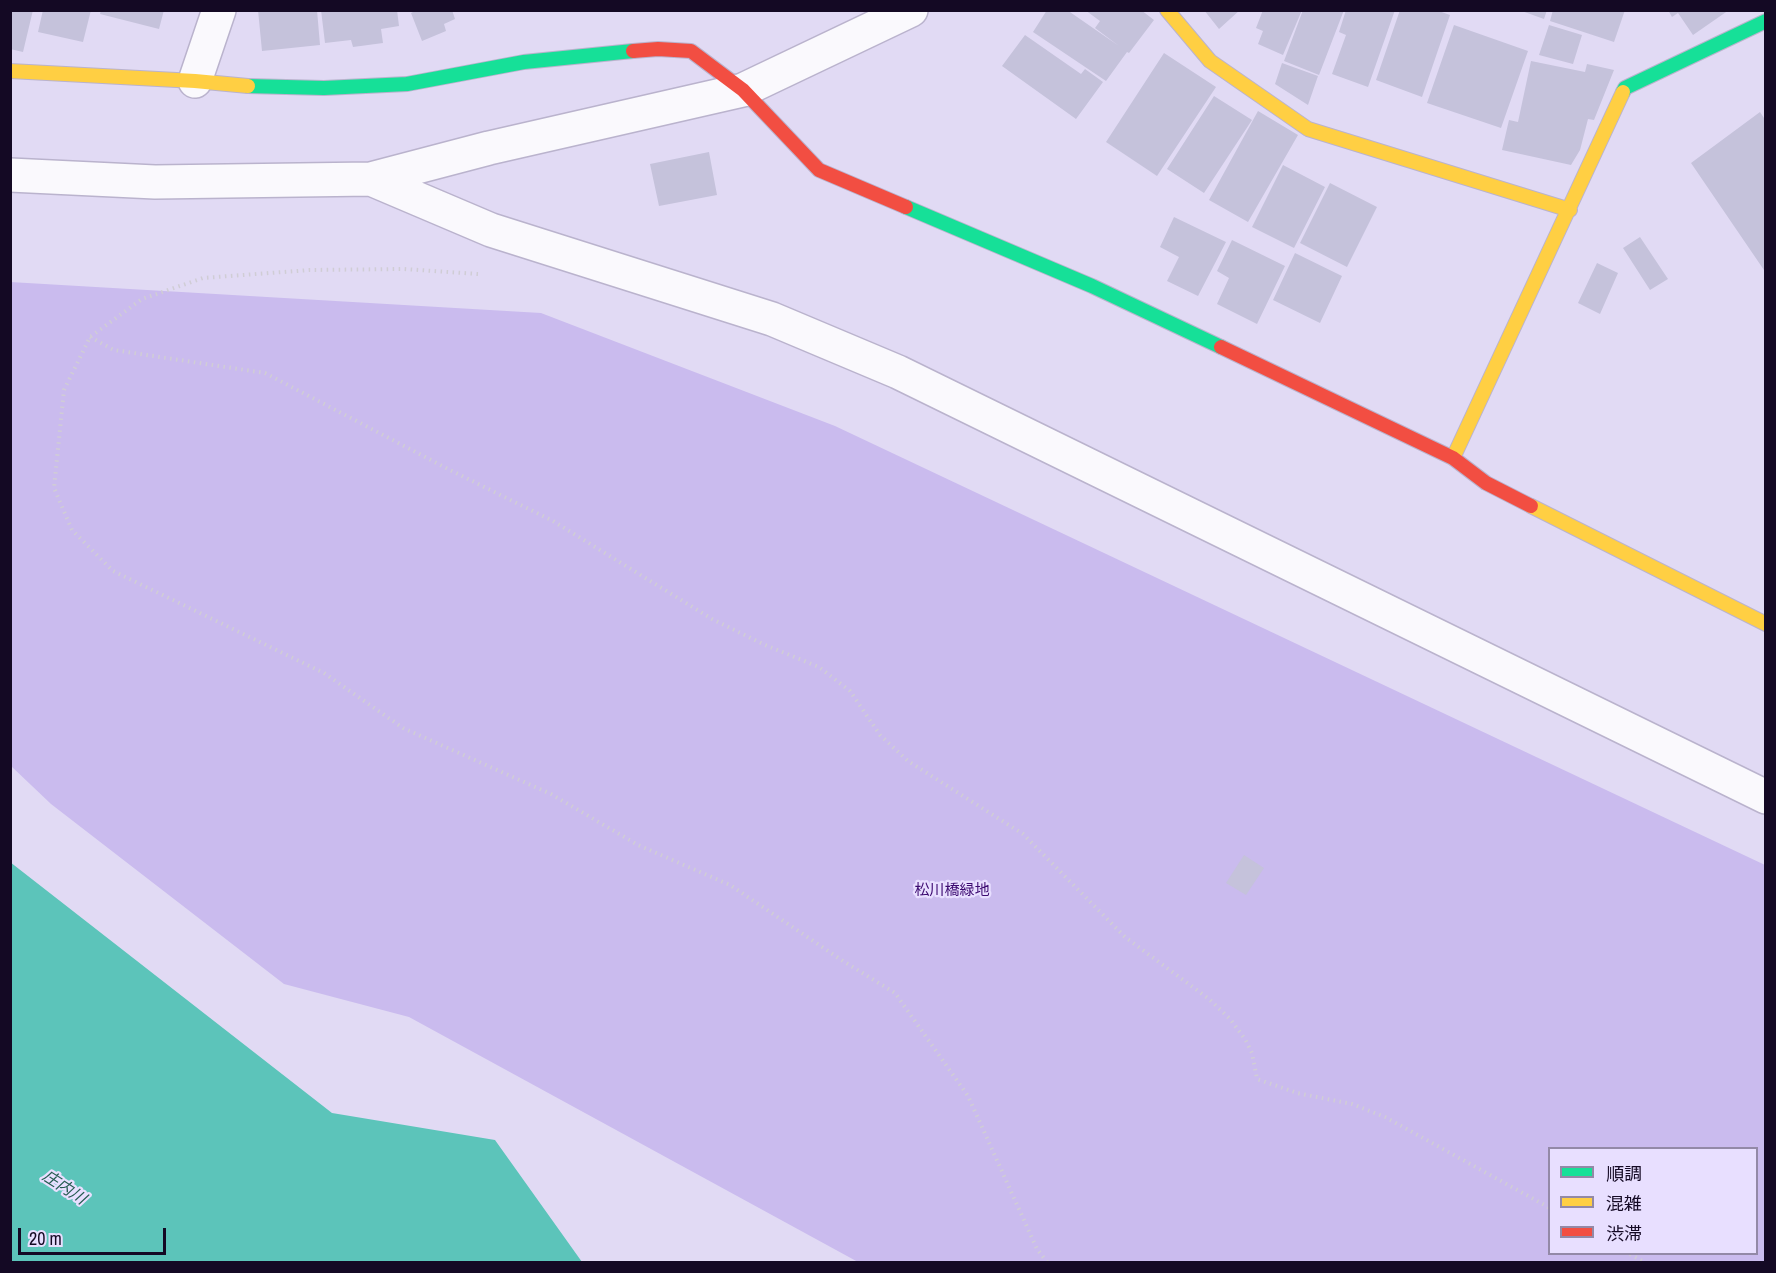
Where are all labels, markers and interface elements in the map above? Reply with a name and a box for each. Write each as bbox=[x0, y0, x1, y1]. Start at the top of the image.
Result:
park label: 松川橋緑地 bbox=[915, 882, 989, 900]
legend bbox=[1548, 1147, 1758, 1255]
text: 順調 bbox=[1606, 1161, 1642, 1186]
water label: 庄内川 bbox=[39, 1167, 89, 1209]
text: 混雑 bbox=[1606, 1191, 1642, 1216]
scale bar bbox=[21, 1216, 170, 1254]
text: 渋滞 bbox=[1606, 1221, 1642, 1246]
text: 20 m bbox=[29, 1226, 62, 1251]

